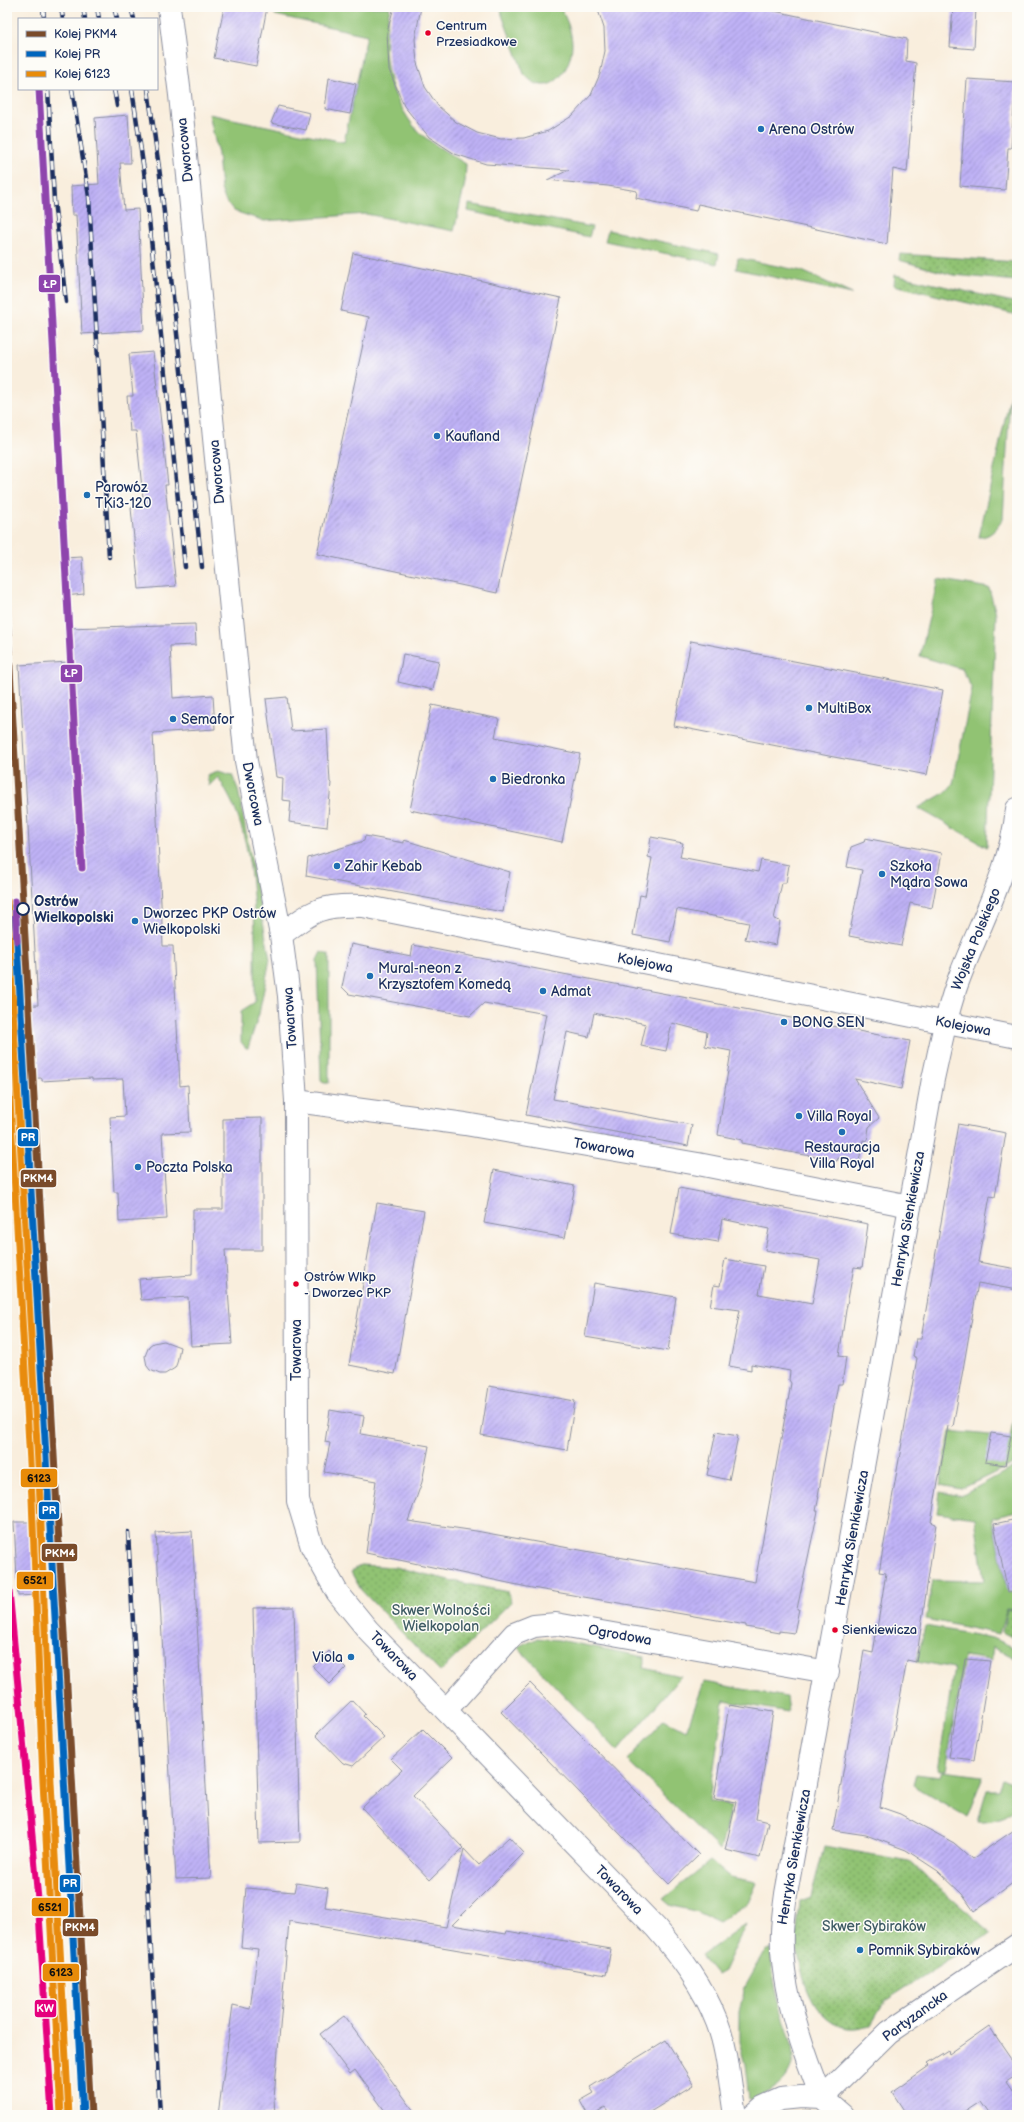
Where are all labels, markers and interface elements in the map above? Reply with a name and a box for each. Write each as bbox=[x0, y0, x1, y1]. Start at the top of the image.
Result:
legend bbox=[18, 18, 158, 90]
place label: Centrum Przesiadkowe bbox=[436, 18, 517, 50]
text: Kolej PKM4 bbox=[54, 27, 118, 42]
marker: Centrum Przesiadkowe bbox=[423, 28, 433, 38]
text: Kolej PR bbox=[54, 47, 101, 62]
text: Kolej 6123 bbox=[54, 67, 110, 82]
street label: Dworcowa bbox=[173, 117, 197, 183]
place label: Arena Ostrów bbox=[769, 121, 855, 138]
marker: Arena Ostrów bbox=[756, 124, 766, 134]
line badge: ŁP bbox=[38, 274, 61, 293]
text: ŁP bbox=[42, 278, 57, 291]
place label: Kaufland bbox=[445, 428, 500, 445]
marker: Kaufland bbox=[432, 431, 442, 441]
street label: Dworcowa bbox=[206, 439, 228, 505]
place label: Parowóz TKi3-120 bbox=[95, 479, 151, 512]
marker: Parowóz TKi3-120 bbox=[82, 490, 92, 500]
line badge: ŁP bbox=[60, 664, 83, 683]
text: ŁP bbox=[63, 667, 78, 680]
place label: MultiBox bbox=[817, 700, 872, 717]
marker: MultiBox bbox=[804, 703, 814, 713]
place label: Semafor bbox=[181, 711, 235, 728]
marker: Semafor bbox=[168, 714, 178, 724]
street label: Dworcowa bbox=[238, 761, 268, 827]
place label: Biedronka bbox=[501, 771, 565, 788]
marker: Biedronka bbox=[488, 774, 498, 784]
place label: Zahir Kebab bbox=[344, 858, 422, 875]
place label: Szkoła Mądra Sowa bbox=[890, 858, 968, 891]
marker: Zahir Kebab bbox=[332, 861, 342, 871]
marker: Szkoła Mądra Sowa bbox=[877, 869, 887, 879]
street label: Wojska Polskiego bbox=[948, 885, 1004, 993]
place label: Ostrów Wielkopolski bbox=[34, 893, 114, 926]
marker: Ostrów Wielkopolski bbox=[16, 902, 30, 916]
place label: Dworzec PKP Ostrów Wielkopolski bbox=[143, 905, 277, 938]
marker: Dworzec PKP Ostrów Wielkopolski bbox=[130, 916, 140, 926]
street label: Kolejowa bbox=[616, 949, 674, 977]
place label: Mural-neon z Krzysztofem Komedą bbox=[378, 960, 512, 993]
marker: Mural-neon z Krzysztofem Komedą bbox=[365, 971, 375, 981]
place label: Admat bbox=[551, 983, 592, 1000]
street label: Towarowa bbox=[279, 986, 301, 1049]
marker: Admat bbox=[538, 986, 548, 996]
street label: Kolejowa bbox=[934, 1012, 992, 1040]
place label: BONG SEN bbox=[792, 1014, 865, 1031]
marker: BONG SEN bbox=[779, 1017, 789, 1027]
place label: Villa Royal bbox=[807, 1108, 872, 1125]
marker: Villa Royal bbox=[794, 1111, 804, 1121]
marker: Restauracja Villa Royal bbox=[837, 1127, 847, 1137]
line badge: PR bbox=[17, 1128, 39, 1147]
text: PR bbox=[21, 1131, 36, 1144]
street label: Towarowa bbox=[572, 1134, 636, 1162]
place label: Restauracja Villa Royal bbox=[804, 1139, 880, 1172]
street label: Henryka Sienkiewicza bbox=[888, 1150, 928, 1288]
place label: Poczta Polska bbox=[146, 1159, 233, 1176]
marker: Poczta Polska bbox=[133, 1162, 143, 1172]
line badge: PKM4 bbox=[20, 1169, 57, 1188]
text: PKM4 bbox=[23, 1172, 54, 1185]
place label: Ostrów Wlkp - Dworzec PKP bbox=[304, 1269, 391, 1301]
marker: Ostrów Wlkp - Dworzec PKP bbox=[291, 1279, 301, 1289]
street label: Towarowa bbox=[288, 1319, 305, 1381]
line badge: 6123 bbox=[20, 1468, 58, 1488]
street label: Henryka Sienkiewicza bbox=[832, 1469, 872, 1607]
text: 6123 bbox=[27, 1472, 52, 1485]
line badge: PR bbox=[38, 1501, 60, 1520]
text: PR bbox=[42, 1504, 57, 1517]
line badge: PKM4 bbox=[41, 1543, 78, 1562]
text: PKM4 bbox=[45, 1547, 76, 1560]
line badge: 6521 bbox=[16, 1571, 54, 1590]
text: 6521 bbox=[23, 1574, 47, 1587]
park label: Skwer Wolności Wielkopolan bbox=[392, 1602, 490, 1635]
street label: Ogrodowa bbox=[587, 1621, 653, 1649]
place label: Sienkiewicza bbox=[842, 1622, 917, 1638]
marker: Sienkiewicza bbox=[830, 1625, 840, 1635]
street label: Towarowa bbox=[366, 1628, 422, 1684]
place label: Viola bbox=[312, 1649, 343, 1666]
marker: Viola bbox=[346, 1652, 356, 1662]
street label: Henryka Sienkiewicza bbox=[774, 1788, 814, 1926]
street label: Towarowa bbox=[591, 1862, 647, 1918]
line badge: PR bbox=[59, 1874, 81, 1893]
text: PR bbox=[63, 1877, 78, 1890]
line badge: 6521 bbox=[31, 1897, 69, 1917]
text: 6521 bbox=[38, 1901, 62, 1914]
line badge: PKM4 bbox=[62, 1918, 99, 1937]
park label: Skwer Sybiraków bbox=[822, 1918, 927, 1935]
text: PKM4 bbox=[65, 1921, 96, 1934]
place label: Pomnik Sybiraków bbox=[868, 1942, 980, 1959]
marker: Pomnik Sybiraków bbox=[855, 1945, 865, 1955]
line badge: 6123 bbox=[42, 1963, 80, 1982]
text: 6123 bbox=[49, 1966, 74, 1979]
street label: Partyzancka bbox=[879, 1987, 951, 2045]
line badge: KW bbox=[34, 1999, 57, 2018]
text: KW bbox=[36, 2002, 55, 2015]

